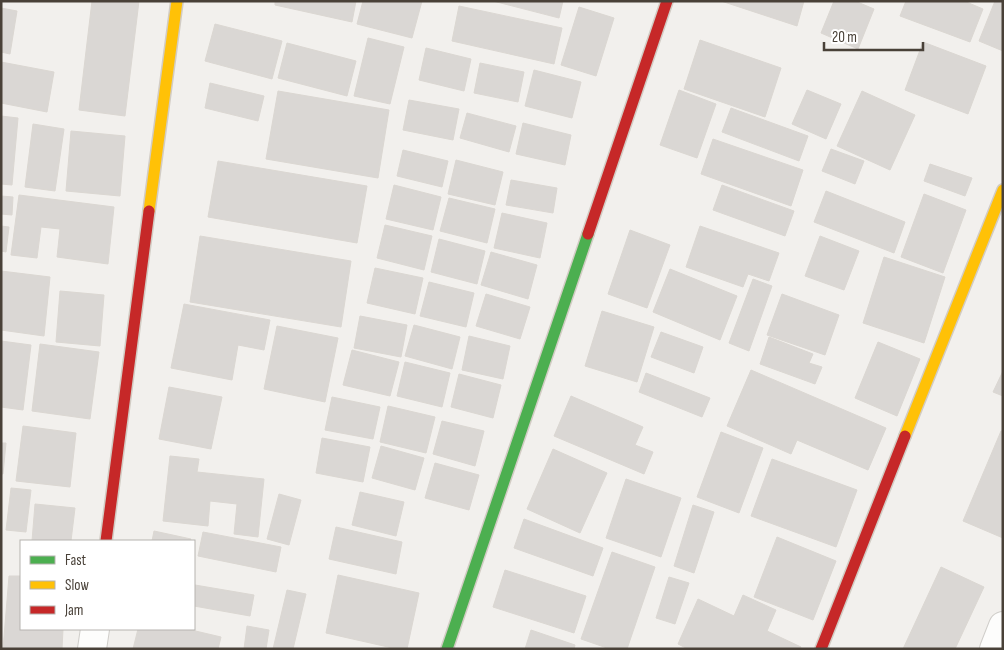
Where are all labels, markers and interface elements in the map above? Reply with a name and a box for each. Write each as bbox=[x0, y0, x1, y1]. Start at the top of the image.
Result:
scale bar bbox=[824, 20, 923, 52]
text: 20 m bbox=[832, 28, 857, 47]
legend bbox=[20, 540, 195, 630]
text: Fast bbox=[65, 551, 87, 570]
text: Slow bbox=[65, 576, 89, 595]
text: Jam bbox=[64, 601, 83, 620]

